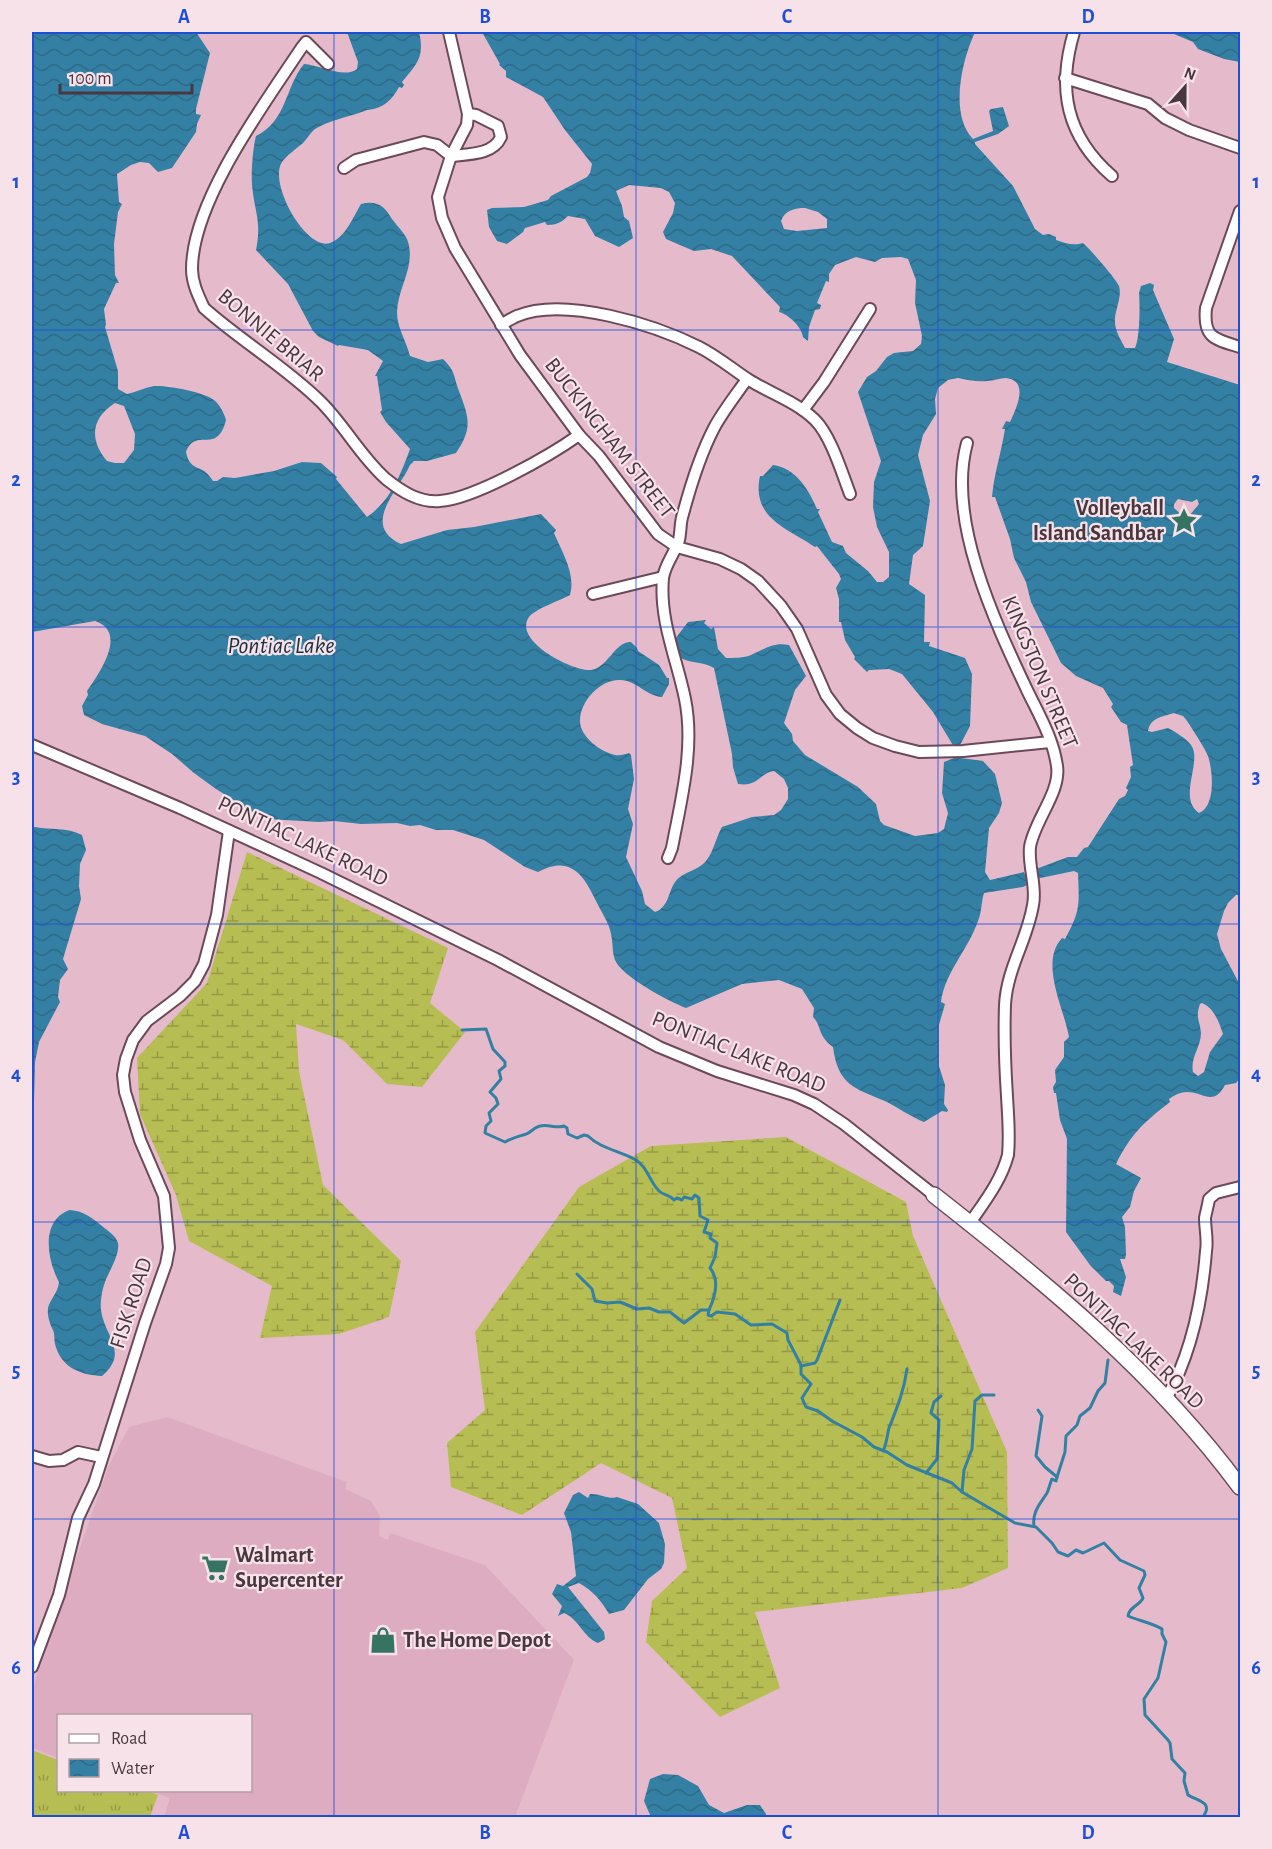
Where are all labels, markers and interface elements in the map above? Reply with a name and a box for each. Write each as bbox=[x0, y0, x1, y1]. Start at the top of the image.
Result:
text: A bbox=[178, 7, 190, 27]
text: B bbox=[479, 7, 491, 27]
text: C bbox=[782, 7, 793, 27]
text: D bbox=[1081, 7, 1095, 27]
scale bar bbox=[60, 57, 192, 95]
north arrow bbox=[1155, 57, 1215, 117]
text: N bbox=[1182, 64, 1198, 83]
text: 100 m bbox=[69, 70, 112, 88]
text: 1 bbox=[12, 172, 20, 192]
text: 1 bbox=[1252, 172, 1260, 192]
street label: BONNIE BRIAR bbox=[214, 285, 328, 385]
street label: BUCKINGHAM STREET bbox=[541, 354, 679, 522]
text: 2 bbox=[11, 470, 21, 490]
text: 2 bbox=[1251, 470, 1261, 490]
place label: Volleyball Island Sandbar bbox=[1033, 497, 1164, 544]
place icon: Volleyball Island Sandbar bbox=[1169, 506, 1199, 536]
street label: KINGSTON STREET bbox=[998, 593, 1082, 752]
water label: Pontiac Lake bbox=[227, 634, 335, 658]
text: 3 bbox=[12, 767, 20, 787]
text: 3 bbox=[1252, 767, 1260, 787]
street label: PONTIAC LAKE ROAD bbox=[215, 792, 391, 890]
street label: PONTIAC LAKE ROAD bbox=[649, 1007, 829, 1097]
text: 4 bbox=[11, 1064, 21, 1084]
text: 4 bbox=[1251, 1064, 1261, 1084]
street label: FISK ROAD bbox=[106, 1255, 156, 1351]
street label: PONTIAC LAKE ROAD bbox=[1060, 1269, 1208, 1413]
text: 5 bbox=[12, 1361, 20, 1381]
text: 5 bbox=[1252, 1361, 1260, 1381]
place label: Walmart Supercenter bbox=[235, 1544, 343, 1591]
supermarket icon: Walmart Supercenter bbox=[200, 1553, 230, 1583]
shop icon: The Home Depot bbox=[368, 1625, 398, 1655]
place label: The Home Depot bbox=[403, 1629, 552, 1651]
text: 6 bbox=[11, 1658, 21, 1678]
text: 6 bbox=[1251, 1658, 1261, 1678]
legend bbox=[57, 1714, 252, 1792]
text: Road bbox=[111, 1730, 147, 1748]
text: Water bbox=[111, 1760, 154, 1778]
text: A bbox=[178, 1823, 190, 1843]
text: B bbox=[479, 1823, 491, 1843]
text: C bbox=[782, 1823, 793, 1843]
text: D bbox=[1081, 1823, 1095, 1843]

